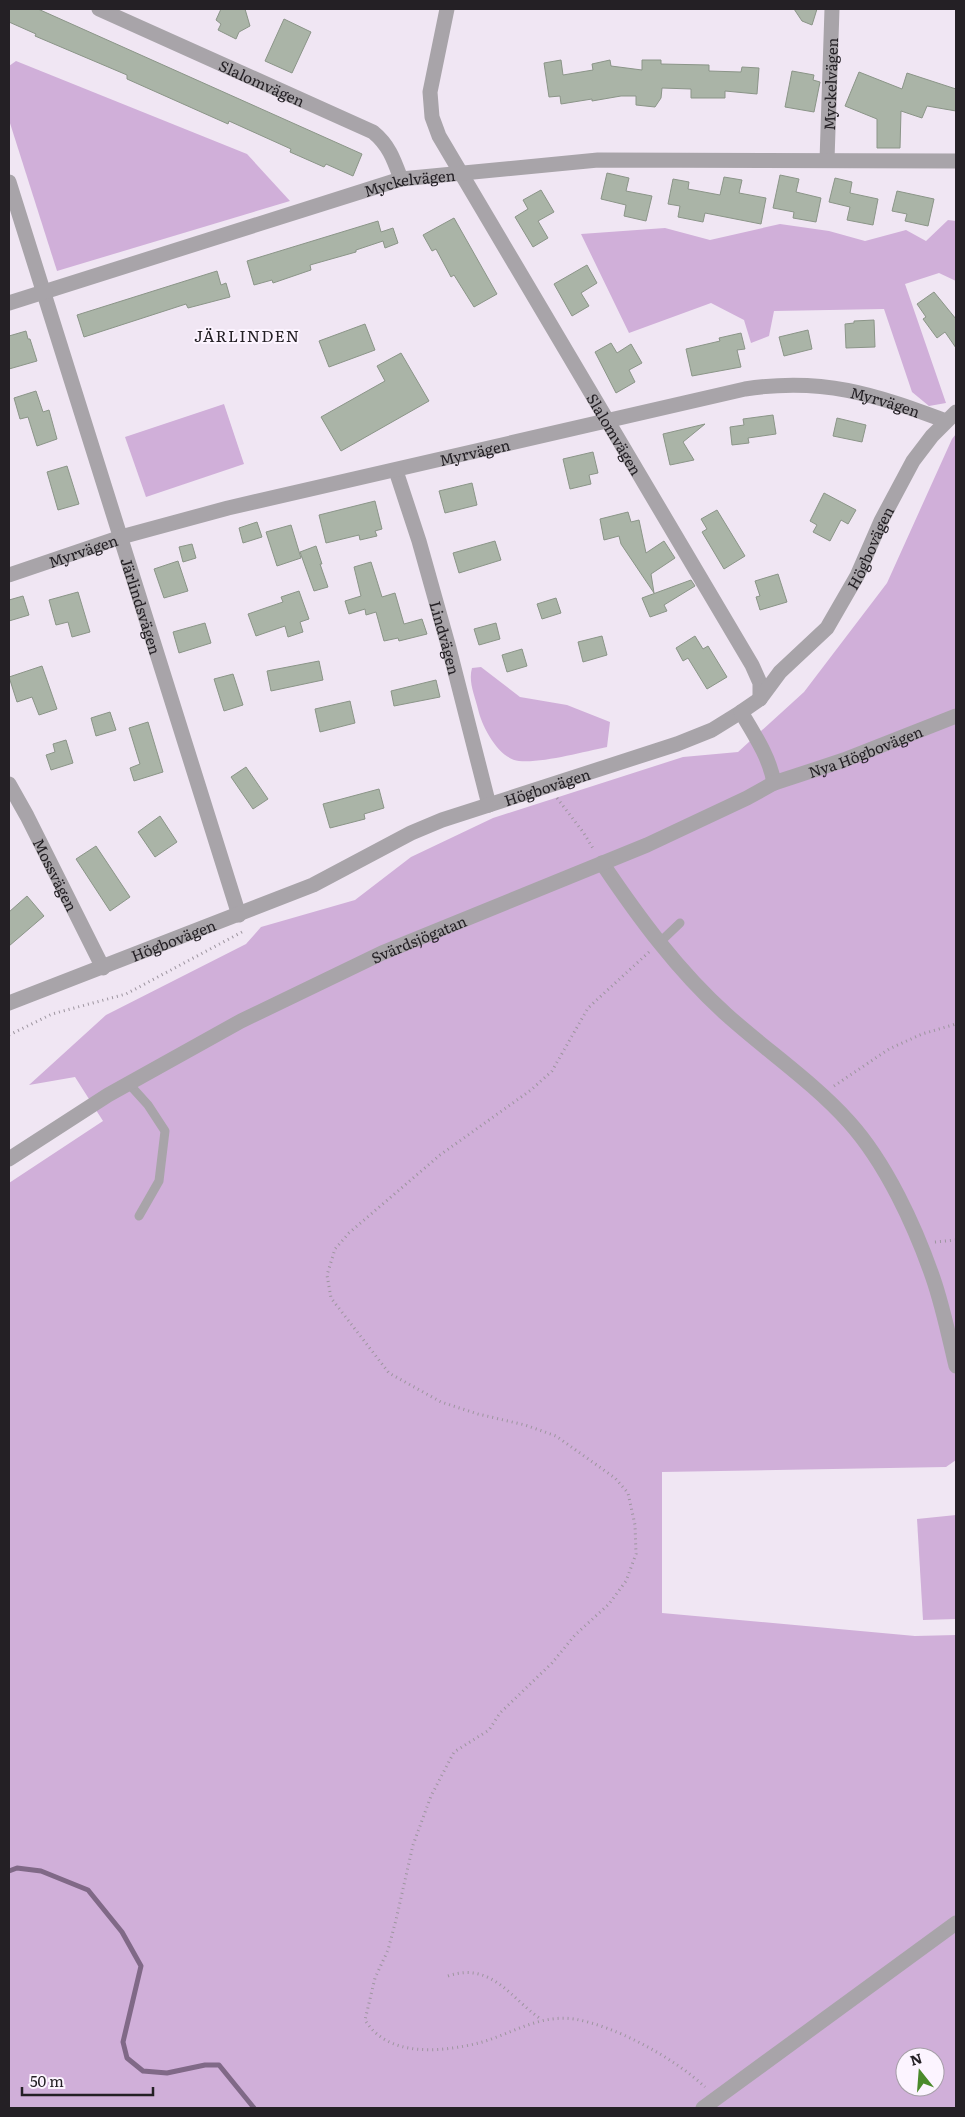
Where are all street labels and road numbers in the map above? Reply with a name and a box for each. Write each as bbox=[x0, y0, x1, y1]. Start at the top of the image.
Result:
street label: Myckelvägen bbox=[816, 37, 843, 131]
street label: Slalomvägen bbox=[216, 53, 309, 112]
street label: Myckelvägen bbox=[361, 162, 456, 202]
street label: Myrvägen bbox=[848, 380, 924, 422]
street label: Slalomvägen bbox=[582, 388, 649, 479]
street label: Myrvägen bbox=[437, 432, 512, 471]
street label: Högbovägen bbox=[840, 501, 899, 593]
street label: Myrvägen bbox=[45, 527, 121, 572]
street label: Järlindsvägen bbox=[116, 554, 168, 657]
street label: Lindvägen bbox=[425, 598, 467, 677]
street label: Nya Högbovägen bbox=[805, 719, 926, 783]
street label: Högbovägen bbox=[501, 761, 593, 811]
street label: Mossvägen bbox=[28, 834, 84, 915]
street label: Svärdsjögatan bbox=[367, 908, 470, 968]
street label: Högbovägen bbox=[127, 912, 219, 966]

